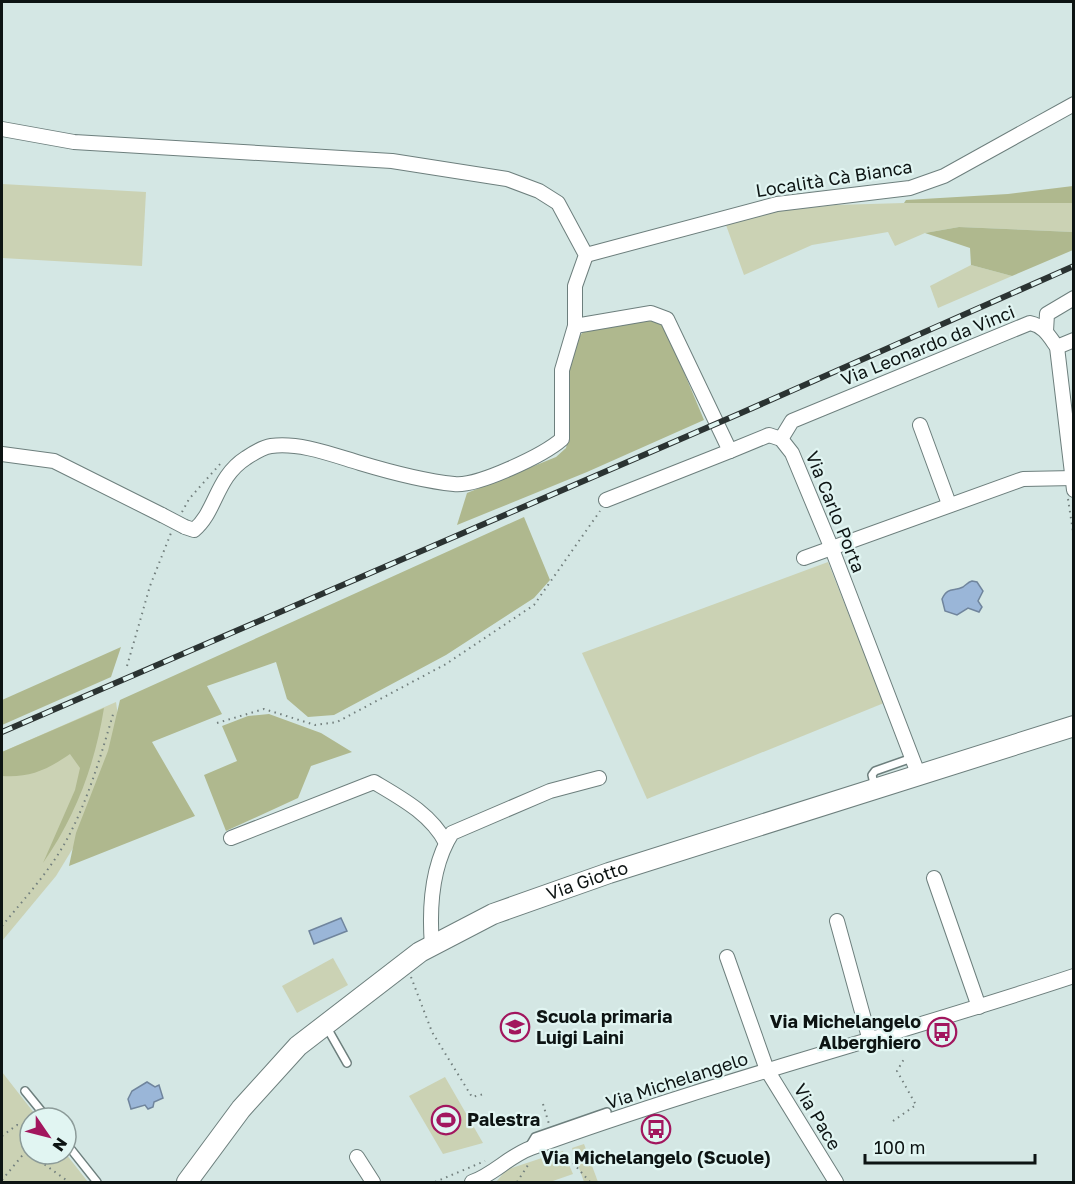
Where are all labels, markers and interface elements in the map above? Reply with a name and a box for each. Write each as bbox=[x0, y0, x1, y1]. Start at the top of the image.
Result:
street label: Località Cà Bianca bbox=[754, 155, 914, 201]
street label: Via Leonardo da Vinci bbox=[837, 300, 1018, 390]
street label: Via Carlo Porta bbox=[802, 448, 870, 576]
street label: Via Giotto bbox=[543, 856, 630, 904]
place label: Scuola primaria Luigi Laini bbox=[536, 1005, 673, 1048]
place label: Via Michelangelo Alberghiero bbox=[770, 1010, 921, 1053]
school or university icon: Scuola primaria Luigi Laini bbox=[499, 1011, 531, 1043]
bus stop icon: Via Michelangelo Alberghiero bbox=[926, 1016, 958, 1048]
street label: Via Michelangelo bbox=[603, 1047, 751, 1113]
street label: Via Pace bbox=[789, 1079, 846, 1154]
sports icon: Palestra bbox=[430, 1104, 462, 1136]
north arrow bbox=[18, 1106, 78, 1166]
place label: Palestra bbox=[467, 1108, 540, 1130]
bus stop icon: Via Michelangelo (Scuole) bbox=[640, 1113, 672, 1145]
scale bar bbox=[865, 1127, 1034, 1165]
text: N bbox=[49, 1134, 72, 1155]
text: 100 m bbox=[874, 1136, 925, 1158]
place label: Via Michelangelo (Scuole) bbox=[541, 1146, 771, 1168]

